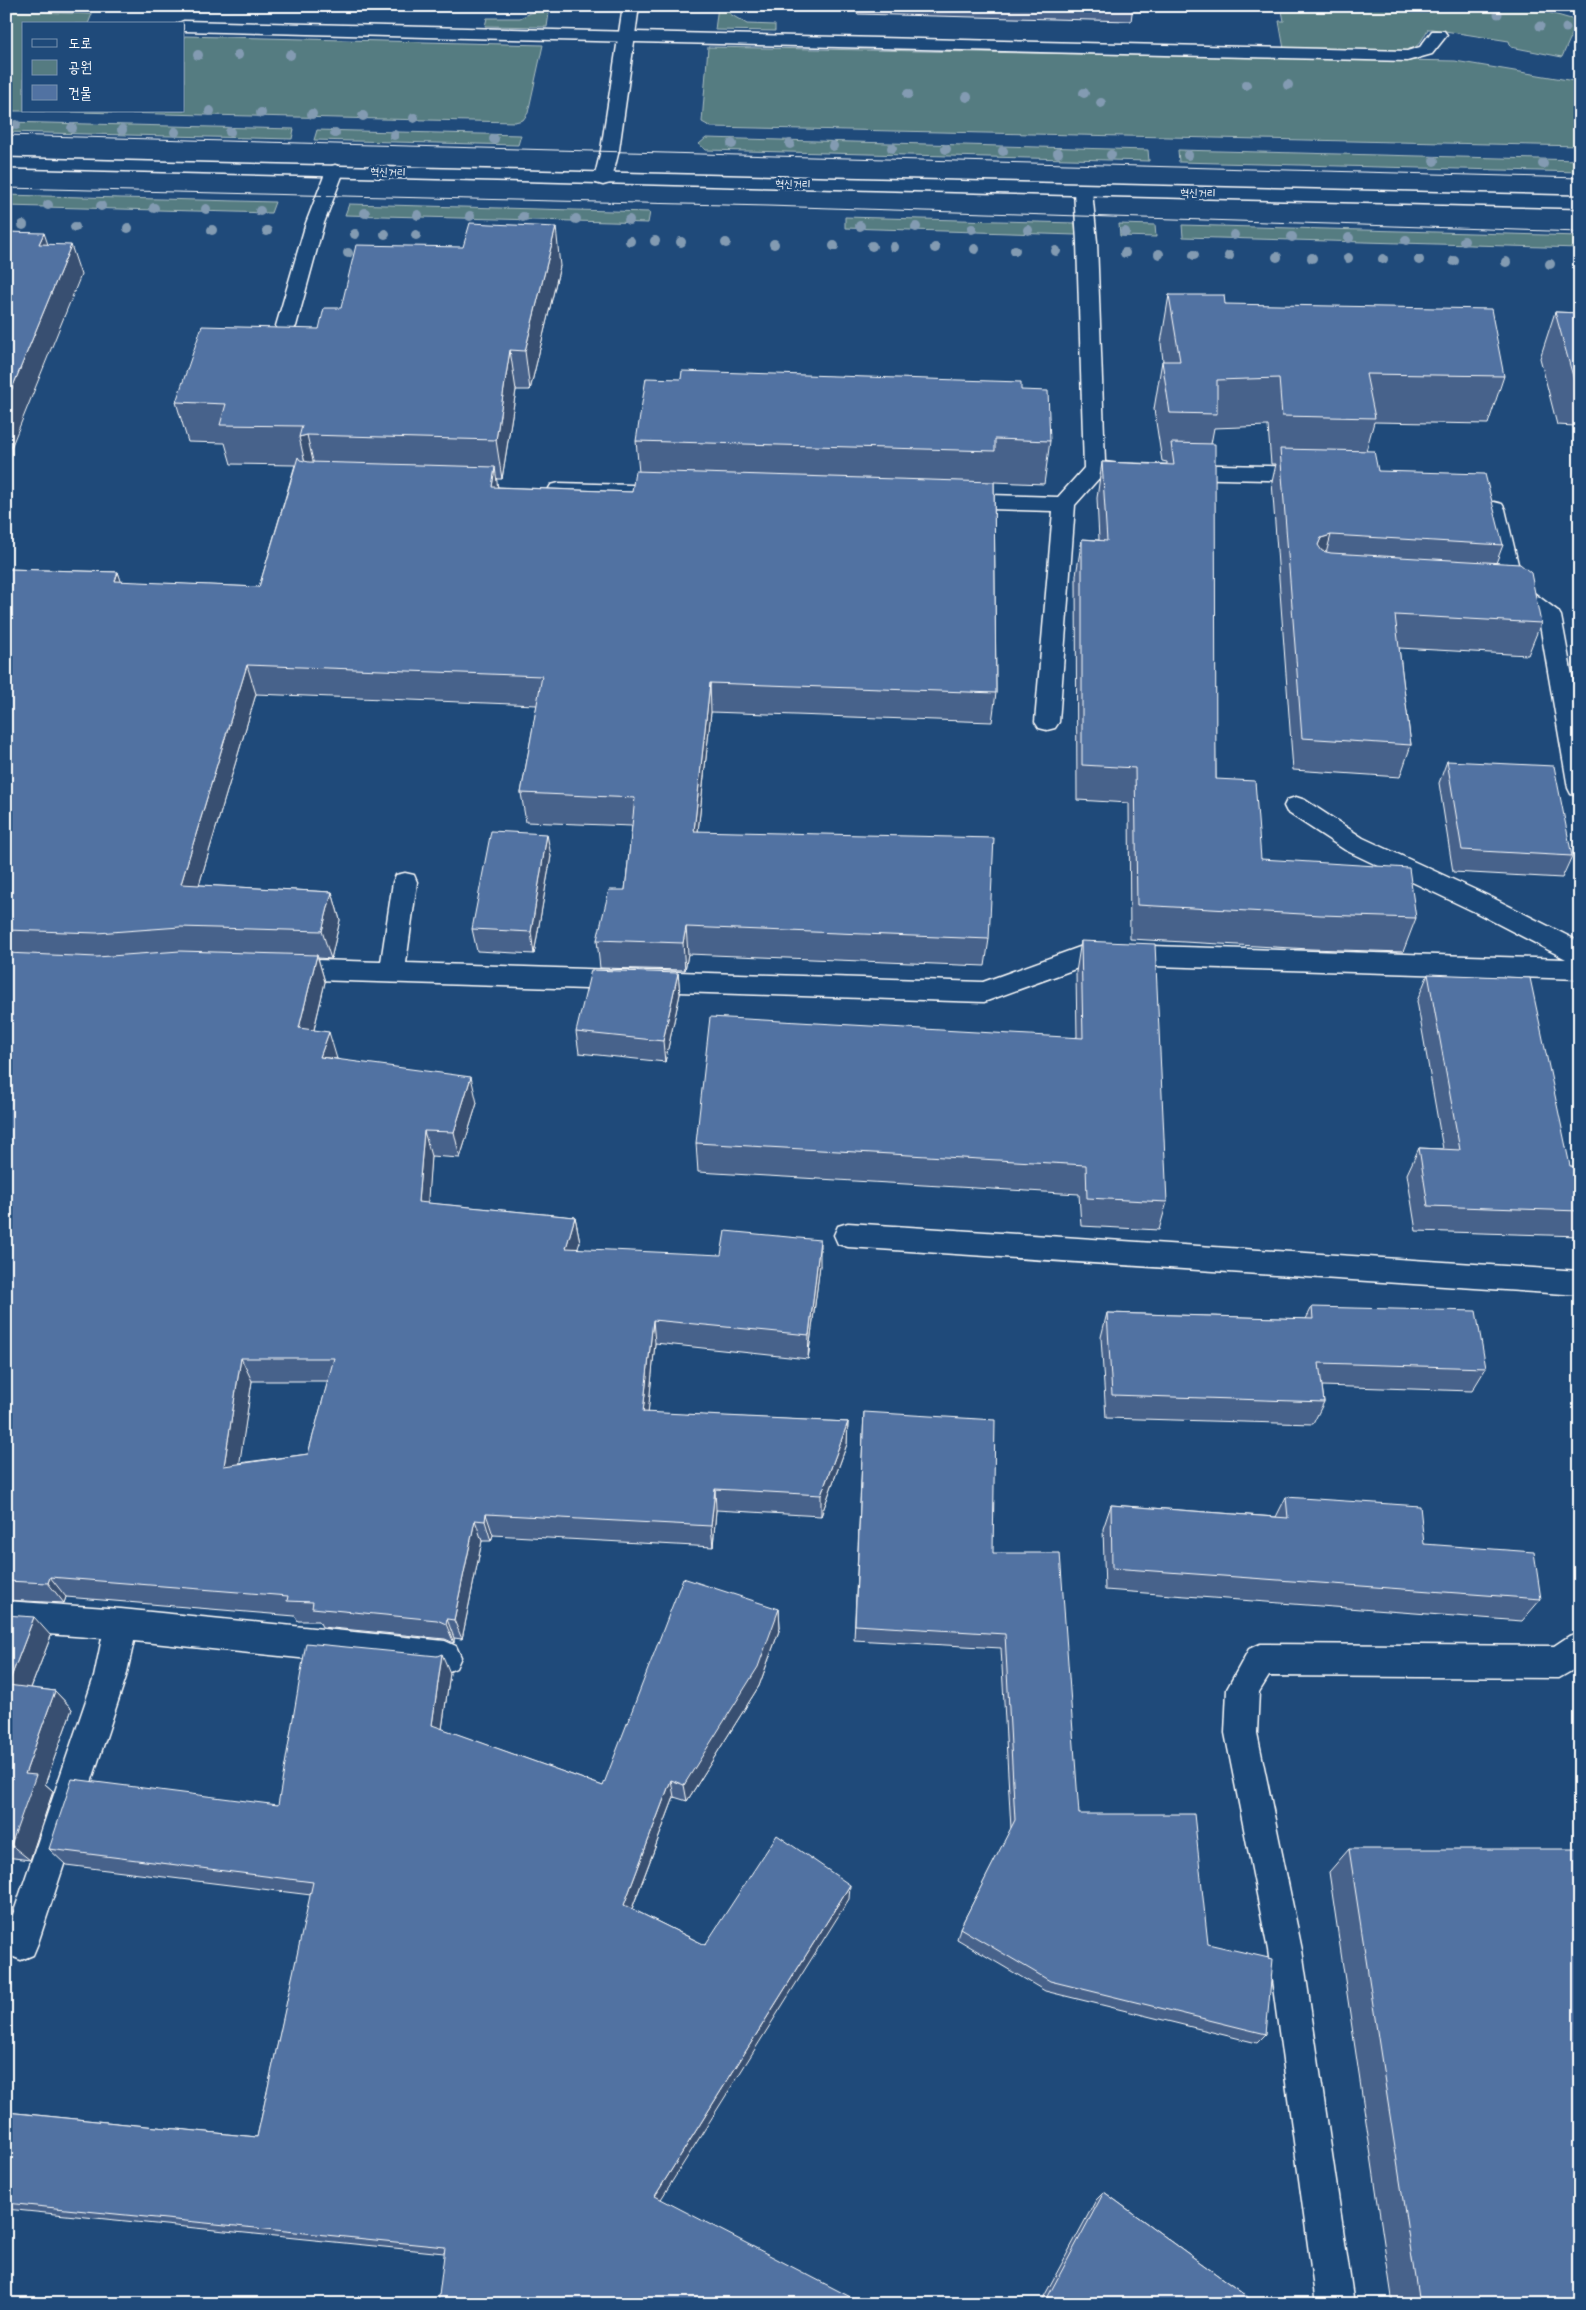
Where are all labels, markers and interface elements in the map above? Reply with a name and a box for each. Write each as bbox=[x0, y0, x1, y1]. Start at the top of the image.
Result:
legend bbox=[22, 22, 185, 112]
text: 도로 bbox=[68, 34, 92, 53]
text: 공원 bbox=[68, 58, 92, 77]
text: 건물 bbox=[68, 84, 92, 103]
street label: 혁신거리 bbox=[370, 165, 406, 179]
street label: 혁신거리 bbox=[775, 177, 811, 191]
street label: 혁신거리 bbox=[1180, 186, 1216, 200]

